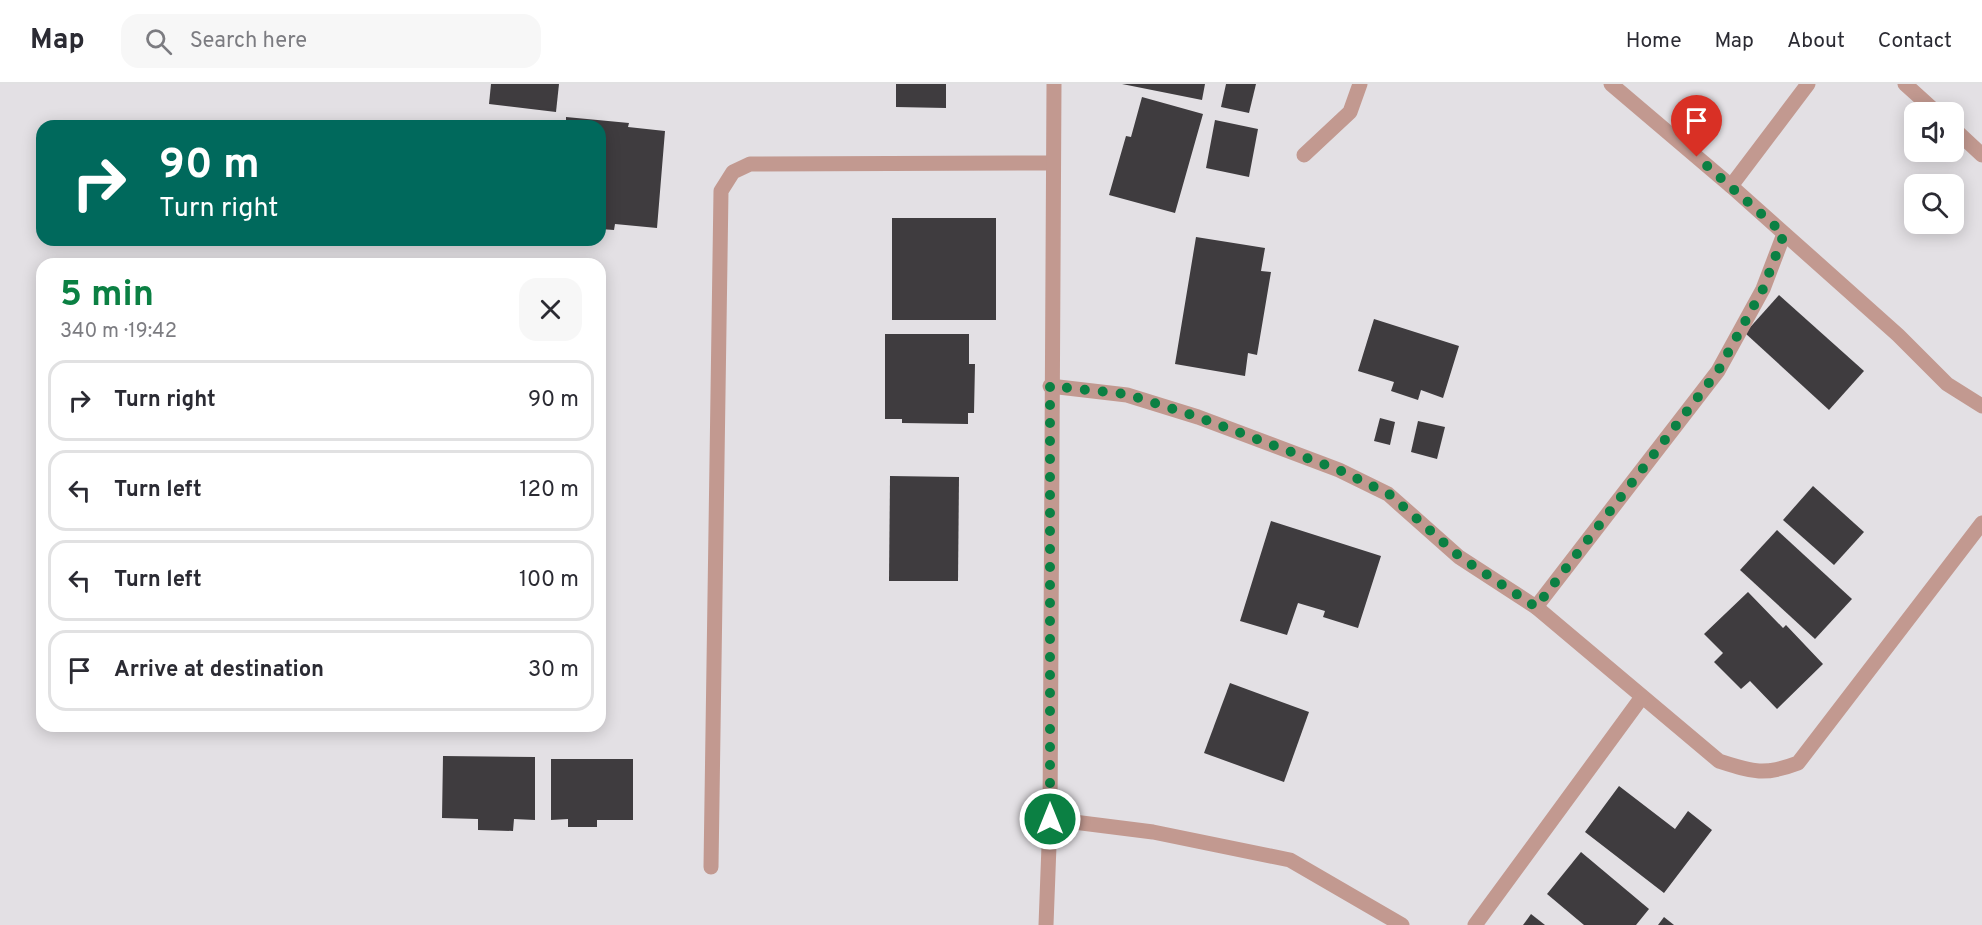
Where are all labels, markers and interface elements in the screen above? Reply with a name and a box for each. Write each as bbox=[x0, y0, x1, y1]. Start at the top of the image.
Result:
search box bbox=[121, 14, 541, 68]
text: Map bbox=[30, 23, 85, 59]
icon: search bbox=[142, 25, 175, 58]
text: Search here bbox=[190, 28, 307, 55]
text: Home bbox=[1626, 28, 1682, 55]
text: Map bbox=[1715, 28, 1754, 55]
text: About bbox=[1787, 28, 1845, 55]
text: Contact bbox=[1878, 28, 1952, 55]
pin bbox=[1671, 95, 1722, 157]
map controls bbox=[1904, 102, 1964, 234]
button: sound bbox=[1904, 102, 1964, 162]
icon: arrive bbox=[1680, 104, 1713, 137]
text: 90 m bbox=[159, 140, 260, 193]
icon: right bbox=[60, 144, 138, 222]
button: search bbox=[1904, 174, 1964, 234]
text: Turn right bbox=[159, 192, 278, 226]
text: 5 min bbox=[60, 273, 154, 319]
button: close bbox=[519, 278, 582, 341]
text: 340 m · 19:42 bbox=[60, 319, 177, 345]
icon: right bbox=[63, 384, 96, 417]
text: Turn right bbox=[114, 387, 216, 414]
text: 90 m bbox=[528, 387, 579, 414]
icon: left bbox=[63, 474, 96, 507]
text: Turn left bbox=[114, 477, 202, 504]
text: 120 m bbox=[519, 477, 579, 504]
icon: left bbox=[63, 564, 96, 597]
text: Turn left bbox=[114, 567, 202, 594]
text: 100 m bbox=[519, 567, 579, 594]
icon: arrive bbox=[63, 654, 96, 687]
text: Arrive at destination bbox=[114, 657, 324, 684]
text: 30 m bbox=[528, 657, 579, 684]
position arrow bbox=[1018, 787, 1082, 851]

